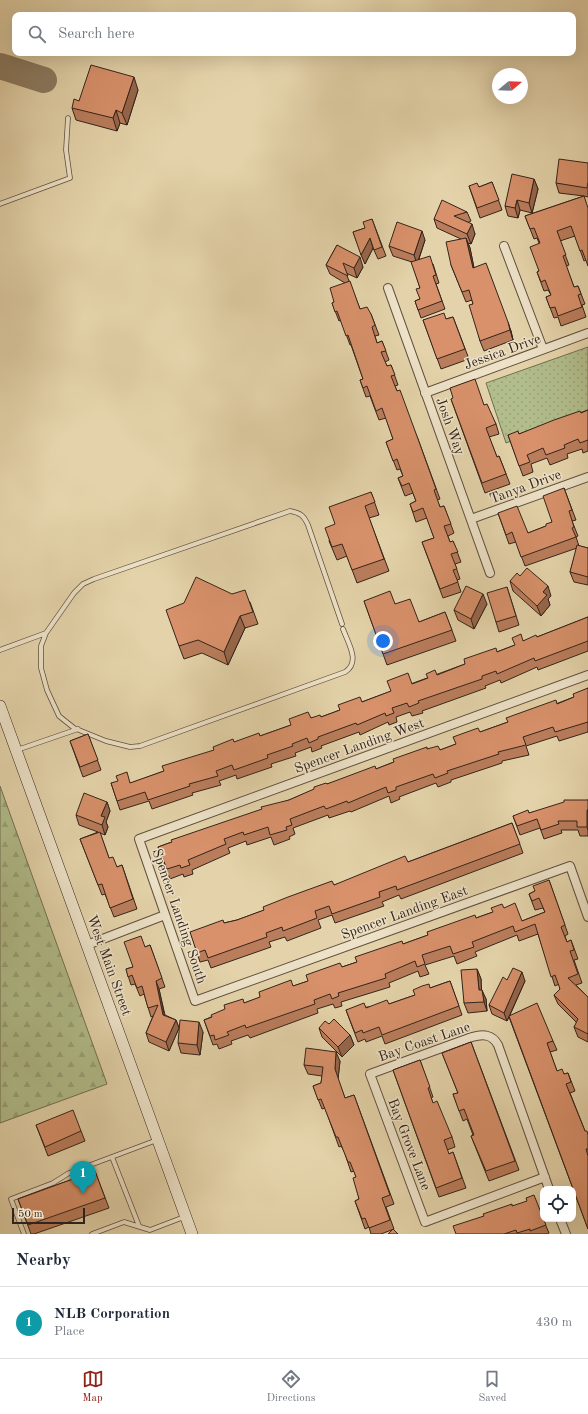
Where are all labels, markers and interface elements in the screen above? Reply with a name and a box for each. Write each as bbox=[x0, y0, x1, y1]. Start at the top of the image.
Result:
search box bbox=[12, 12, 576, 56]
icon: search bbox=[26, 23, 48, 45]
text: Search here bbox=[58, 27, 135, 42]
north arrow bbox=[492, 68, 528, 104]
street label: Jessica Drive bbox=[462, 332, 543, 372]
street label: Josh Way bbox=[433, 396, 467, 457]
street label: Tanya Drive bbox=[488, 468, 563, 506]
your location bbox=[373, 631, 393, 651]
street label: Spencer Landing West bbox=[293, 716, 426, 776]
street label: Spencer Landing South bbox=[149, 847, 209, 986]
street label: Spencer Landing East bbox=[339, 883, 470, 942]
street label: West Main Street bbox=[84, 913, 134, 1018]
street label: Bay Coast Lane bbox=[377, 1020, 472, 1064]
street label: Bay Grove Lane bbox=[385, 1096, 433, 1192]
pin: 1 bbox=[70, 1161, 96, 1194]
map controls bbox=[540, 1186, 576, 1222]
button: locate bbox=[540, 1186, 576, 1222]
scale bar bbox=[12, 1206, 85, 1225]
text: 50 m bbox=[18, 1209, 43, 1220]
text: Nearby bbox=[16, 1252, 71, 1269]
text: NLB Corporation bbox=[54, 1307, 170, 1322]
text: 1 bbox=[25, 1316, 33, 1329]
text: 430 m bbox=[535, 1316, 572, 1329]
text: Place bbox=[54, 1325, 84, 1338]
tab: Map bbox=[82, 1368, 104, 1406]
tab: Directions bbox=[267, 1368, 315, 1406]
tab: Saved bbox=[478, 1368, 506, 1406]

